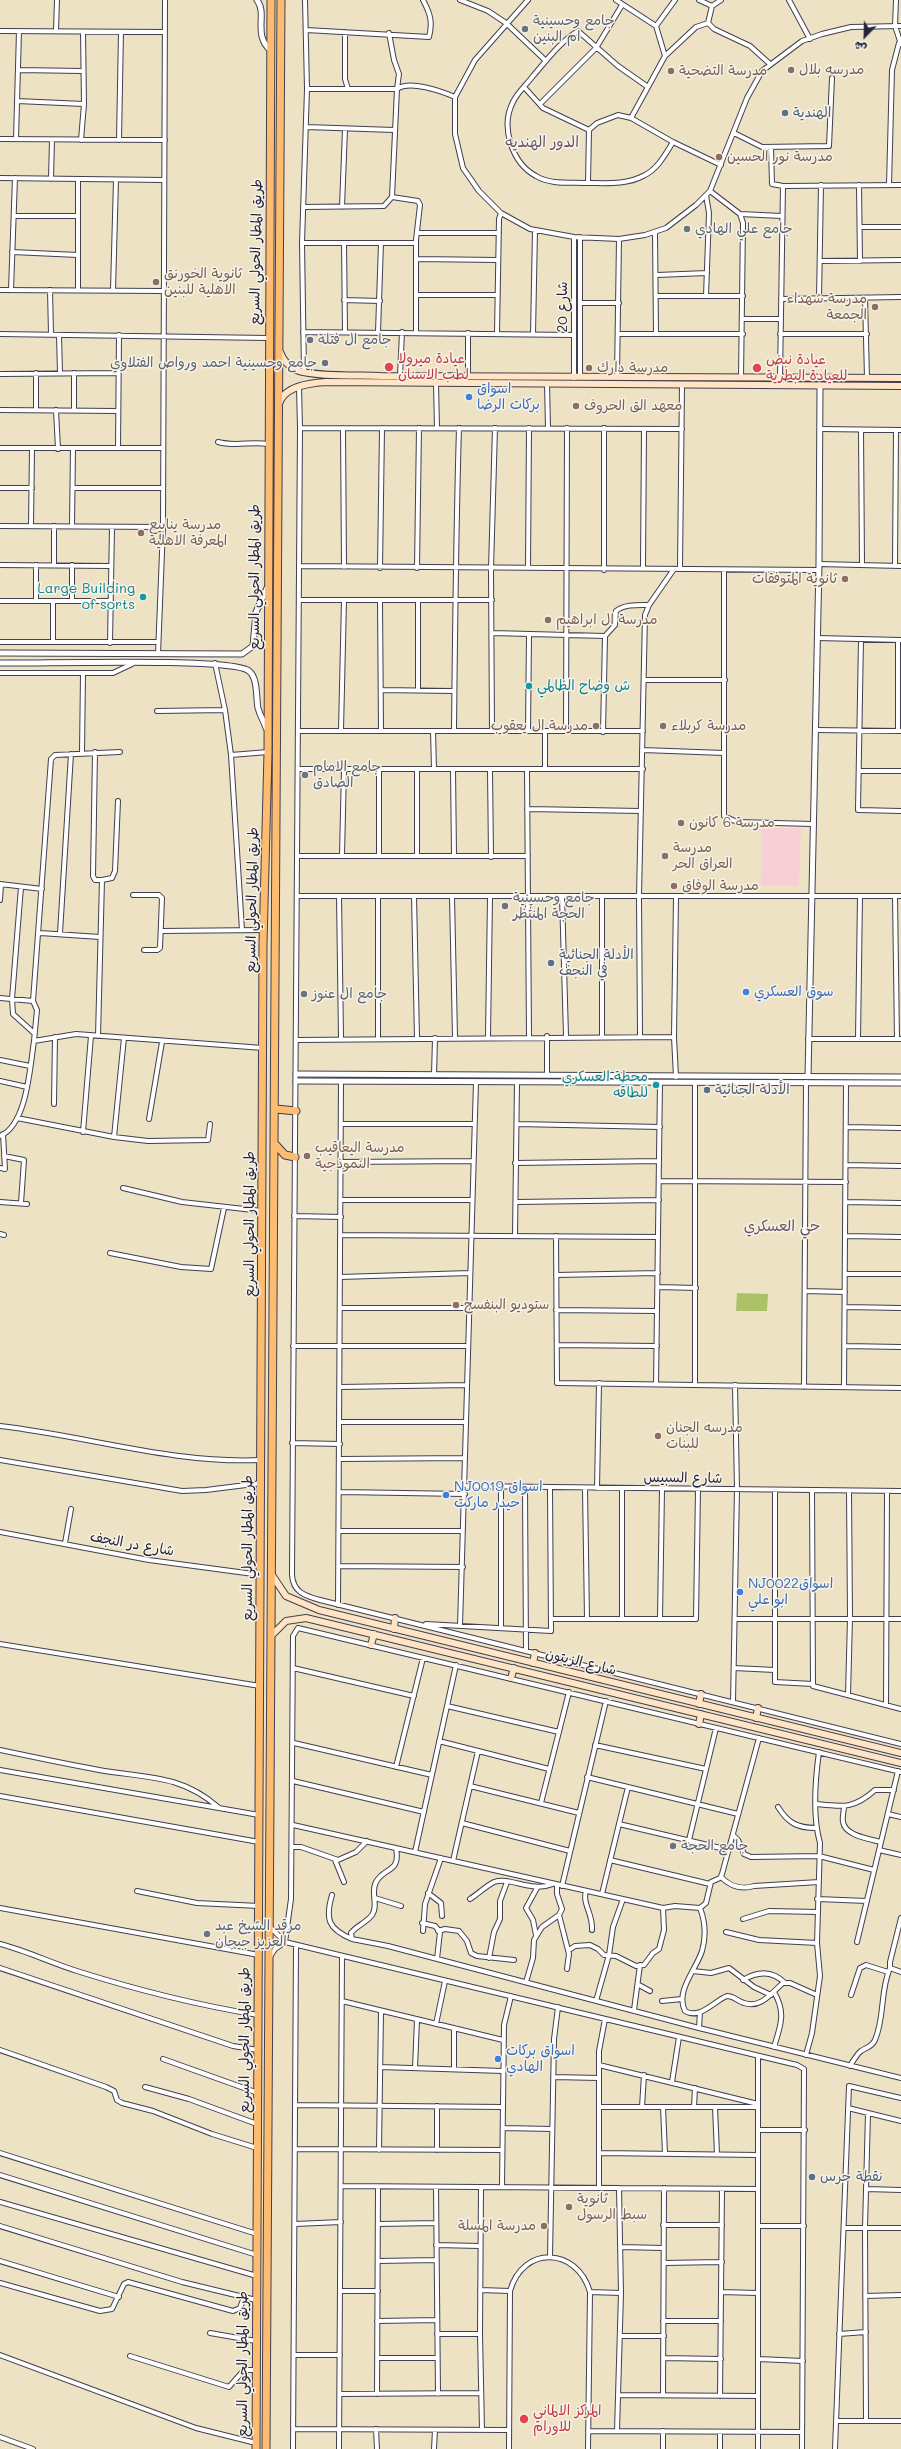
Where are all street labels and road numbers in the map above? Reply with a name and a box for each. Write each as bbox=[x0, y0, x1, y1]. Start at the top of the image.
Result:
street label: طريق المطار الحولي السريع bbox=[246, 179, 266, 325]
street label: شارع 20 bbox=[555, 281, 571, 333]
street label: طريق المطار الحولي السريع bbox=[247, 504, 263, 650]
street label: طريق المطار الحولي السريع bbox=[242, 827, 262, 973]
street label: طريق المطار الحولي السريع bbox=[242, 1151, 258, 1297]
street label: شارع السبيس bbox=[644, 1469, 722, 1487]
street label: طريق المطار الحولي السريع bbox=[240, 1475, 256, 1621]
street label: شارع در النجف bbox=[89, 1528, 175, 1560]
street label: شارع الزيتون bbox=[544, 1645, 618, 1679]
street label: طريق المطار الحولي السريع bbox=[237, 1967, 253, 2113]
street label: طريق المطار الحولي السريع bbox=[235, 2291, 251, 2437]

